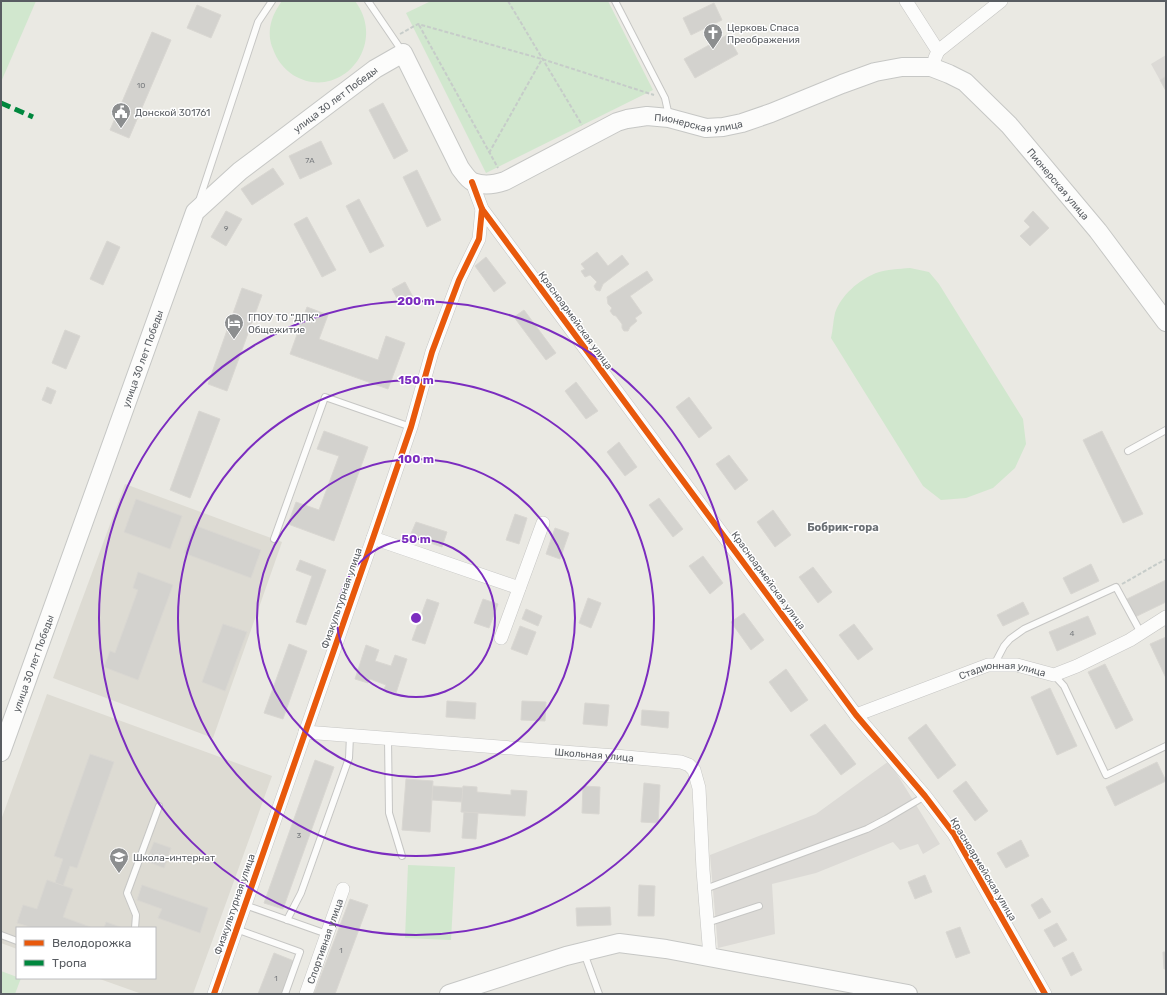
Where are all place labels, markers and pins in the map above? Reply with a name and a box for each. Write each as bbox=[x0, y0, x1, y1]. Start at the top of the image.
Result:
church icon: Церковь Спаса Преображения bbox=[702, 22, 724, 50]
place label: Церковь Спаса Преображения bbox=[727, 22, 800, 46]
public building icon: Донской 301761 bbox=[110, 101, 132, 129]
place label: Донской 301761 bbox=[135, 107, 210, 119]
hotel icon: ГПОУ ТО "ДПК" Общежитие bbox=[223, 312, 245, 340]
place label: ГПОУ ТО "ДПК" Общежитие bbox=[248, 312, 319, 336]
centre of rings bbox=[409, 611, 423, 625]
school or university icon: Школа-интернат bbox=[108, 846, 130, 874]
place label: Школа-интернат bbox=[133, 852, 215, 864]

